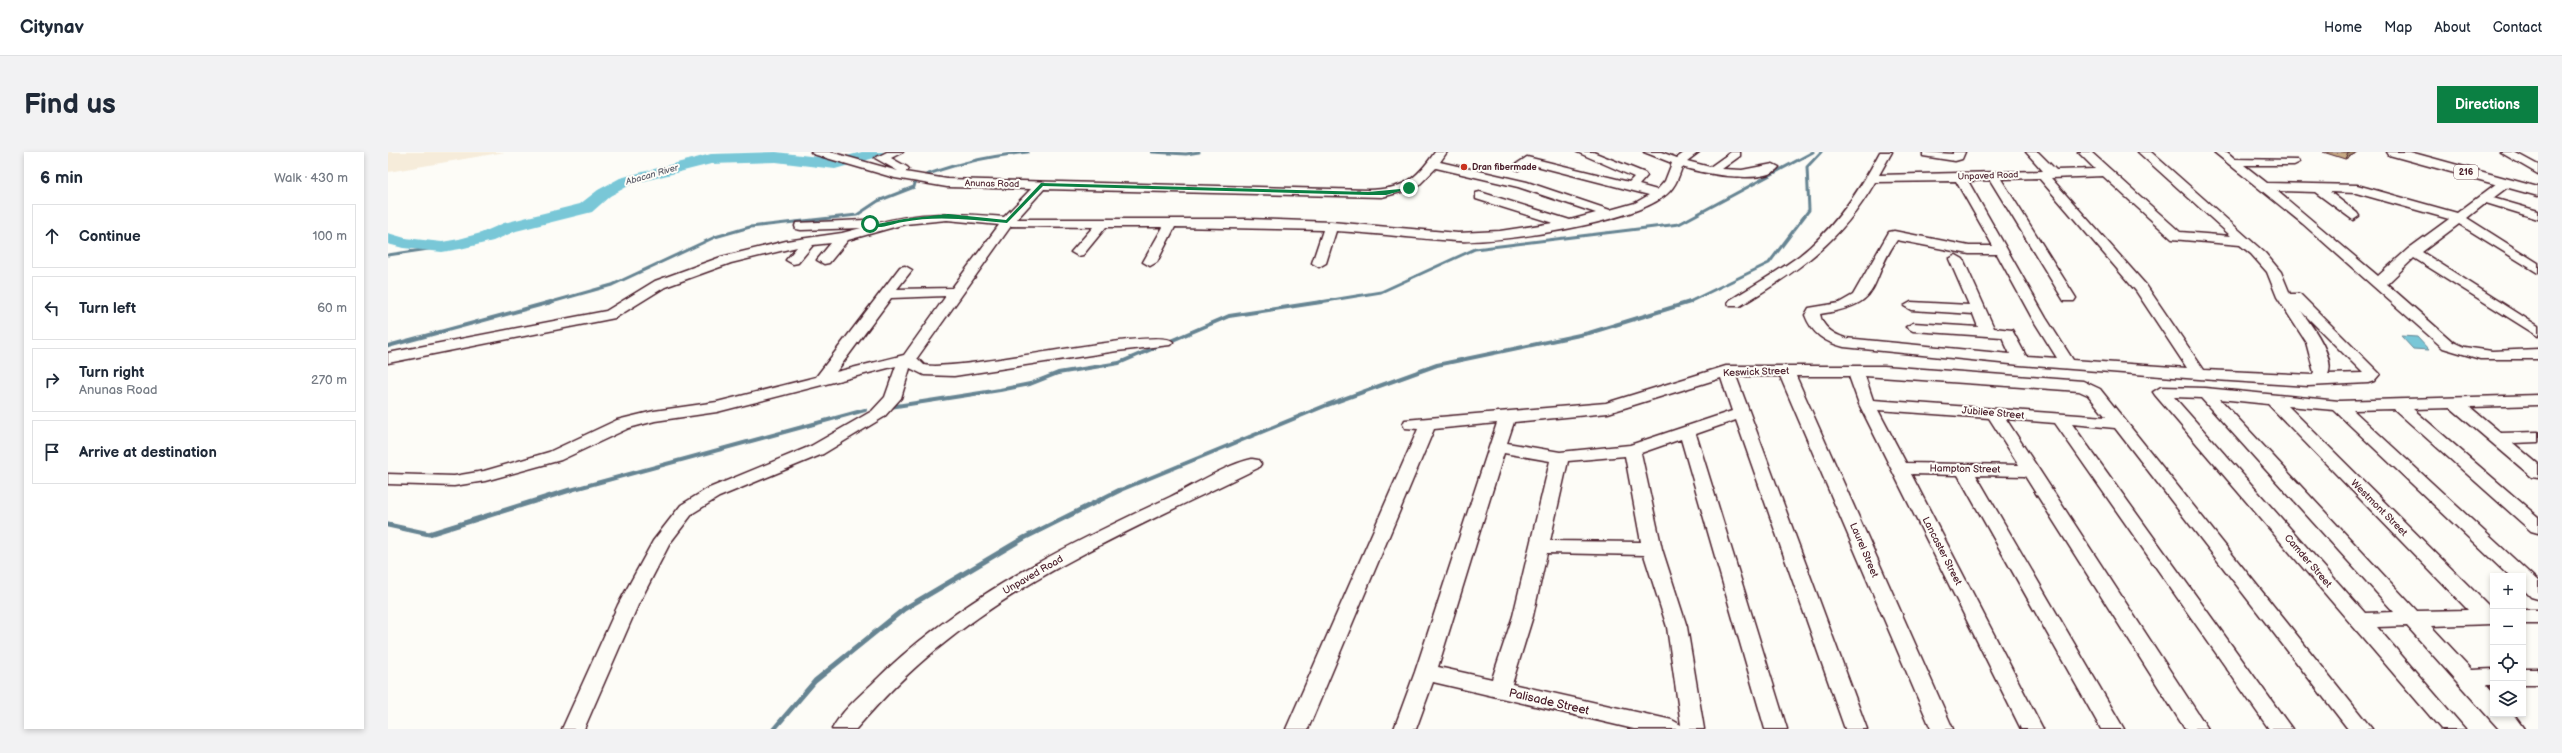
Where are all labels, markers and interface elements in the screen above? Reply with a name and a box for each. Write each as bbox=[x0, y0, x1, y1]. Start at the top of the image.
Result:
text: Citynav bbox=[20, 16, 84, 39]
text: Home bbox=[2324, 19, 2362, 36]
text: Map bbox=[2384, 19, 2412, 36]
text: About bbox=[2434, 19, 2471, 36]
text: Contact bbox=[2493, 19, 2542, 36]
button: Directions bbox=[2437, 86, 2538, 123]
text: Find us bbox=[24, 88, 116, 121]
water label: Abacan River bbox=[624, 162, 680, 188]
marker: Dran fibermade bbox=[1459, 162, 1469, 172]
place label: Dran fibermade bbox=[1472, 162, 1537, 173]
road number: 216 bbox=[2454, 165, 2478, 179]
text: 6 min bbox=[40, 168, 83, 188]
street label: Unpaved Road bbox=[1957, 169, 2019, 183]
text: Walk · 430 m bbox=[274, 170, 348, 186]
street label: Anunas Road bbox=[965, 178, 1019, 190]
route end bbox=[1400, 179, 1418, 197]
route start bbox=[861, 215, 879, 233]
icon: ahead bbox=[41, 225, 63, 247]
text: Continue bbox=[79, 227, 141, 246]
text: 100 m bbox=[312, 228, 347, 244]
icon: left bbox=[41, 297, 63, 319]
text: Turn left bbox=[79, 299, 136, 318]
text: 60 m bbox=[317, 300, 347, 316]
text: Turn right bbox=[79, 363, 144, 382]
street label: Keswick Street bbox=[1723, 365, 1789, 379]
icon: right bbox=[41, 369, 63, 391]
text: 270 m bbox=[311, 372, 347, 388]
text: Anunas Road bbox=[79, 382, 158, 398]
street label: Jubilee Street bbox=[1961, 404, 2025, 422]
icon: arrive bbox=[41, 441, 63, 463]
text: Arrive at destination bbox=[79, 443, 217, 462]
street label: Hampton Street bbox=[1929, 462, 2001, 476]
street label: Westmont Street bbox=[2348, 477, 2410, 539]
street label: Lancaster Street bbox=[1920, 515, 1964, 587]
street label: Laurel Street bbox=[1847, 521, 1881, 579]
street label: Camder Street bbox=[2282, 532, 2334, 590]
street label: Unpaved Road bbox=[1001, 553, 1066, 597]
map controls bbox=[2490, 573, 2526, 717]
button: + bbox=[2490, 573, 2526, 609]
button: − bbox=[2490, 609, 2526, 645]
button: locate bbox=[2490, 645, 2526, 681]
button: layers bbox=[2490, 681, 2526, 717]
street label: Palisade Street bbox=[1507, 685, 1591, 719]

